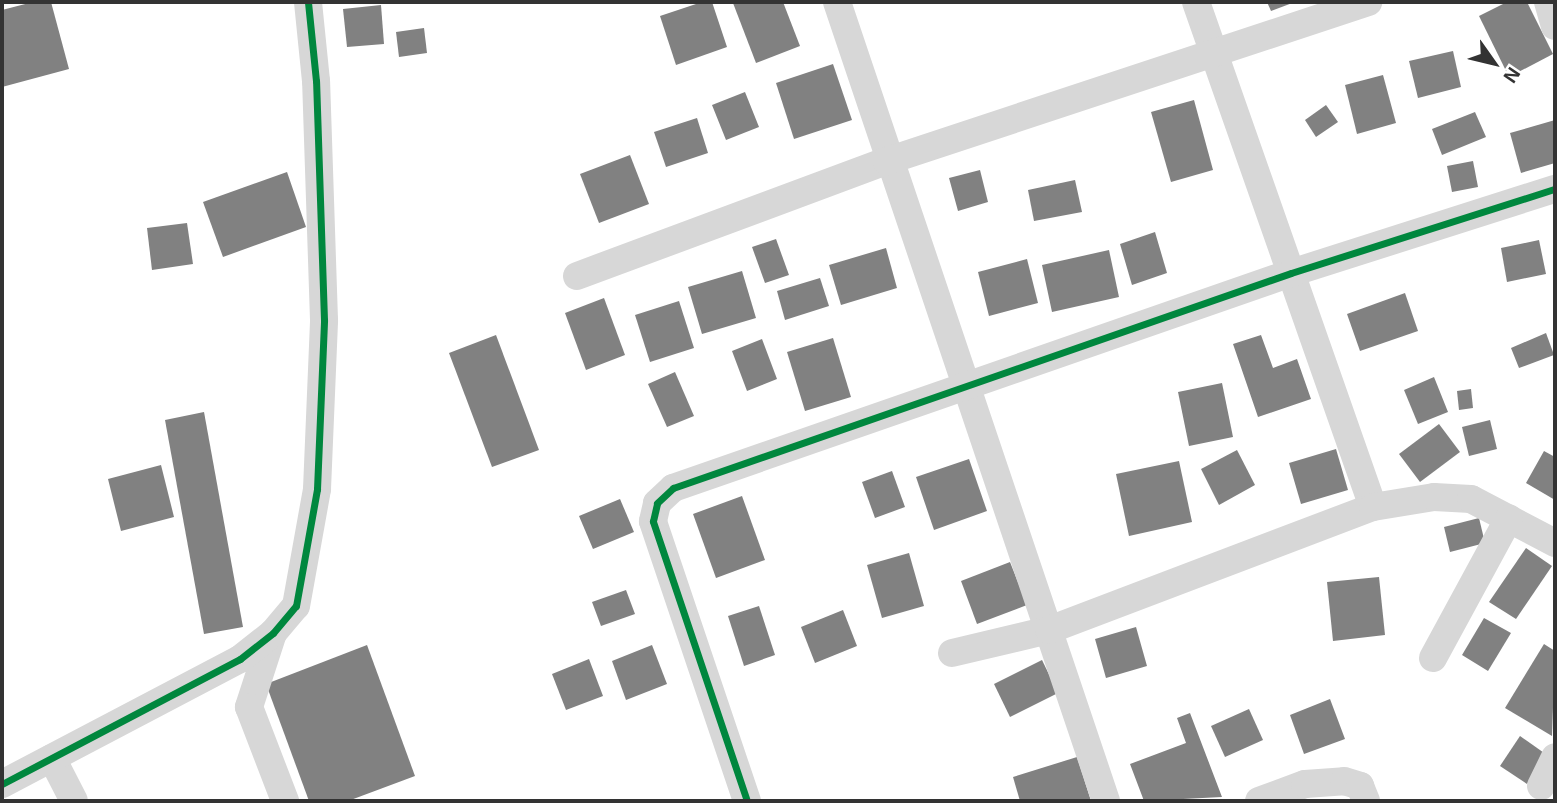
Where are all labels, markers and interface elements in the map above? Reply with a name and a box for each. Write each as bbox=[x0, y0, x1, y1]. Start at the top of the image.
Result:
north arrow bbox=[1459, 28, 1529, 98]
text: N bbox=[1499, 63, 1524, 87]

